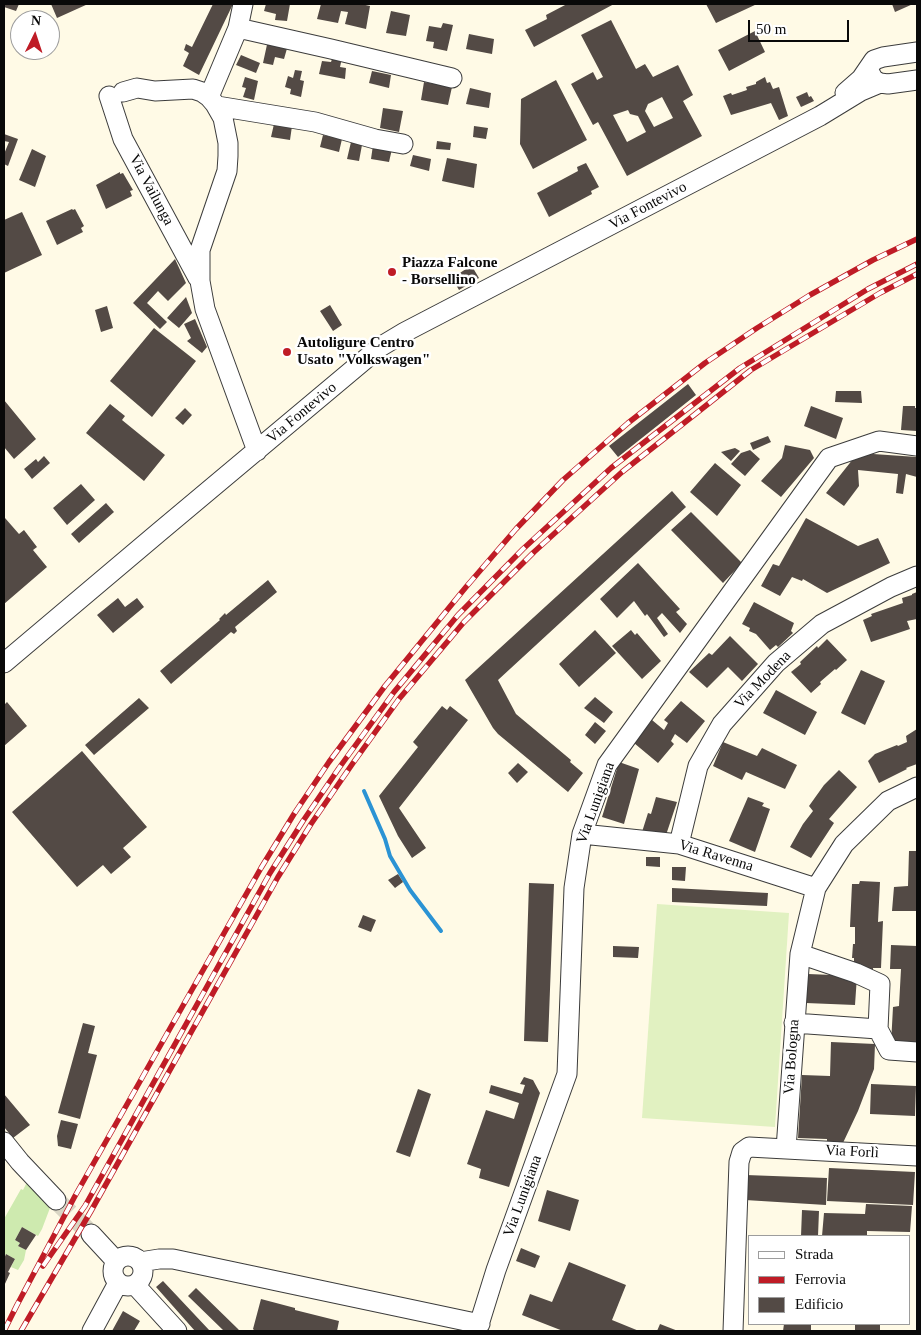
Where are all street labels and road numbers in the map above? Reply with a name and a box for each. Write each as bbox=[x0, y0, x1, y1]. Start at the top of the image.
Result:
street label: Via Vailunga bbox=[125, 151, 177, 229]
street label: Via Fontevivo bbox=[606, 178, 690, 234]
street label: Via Fontevivo bbox=[264, 379, 340, 447]
street label: Via Modena bbox=[731, 647, 795, 713]
street label: Via Lunigiana bbox=[573, 760, 619, 846]
street label: Via Ravenna bbox=[677, 836, 755, 876]
street label: Via Bologna bbox=[780, 1019, 804, 1095]
street label: Via Forlì bbox=[825, 1142, 879, 1162]
street label: Via Lunigiana bbox=[500, 1153, 546, 1239]

